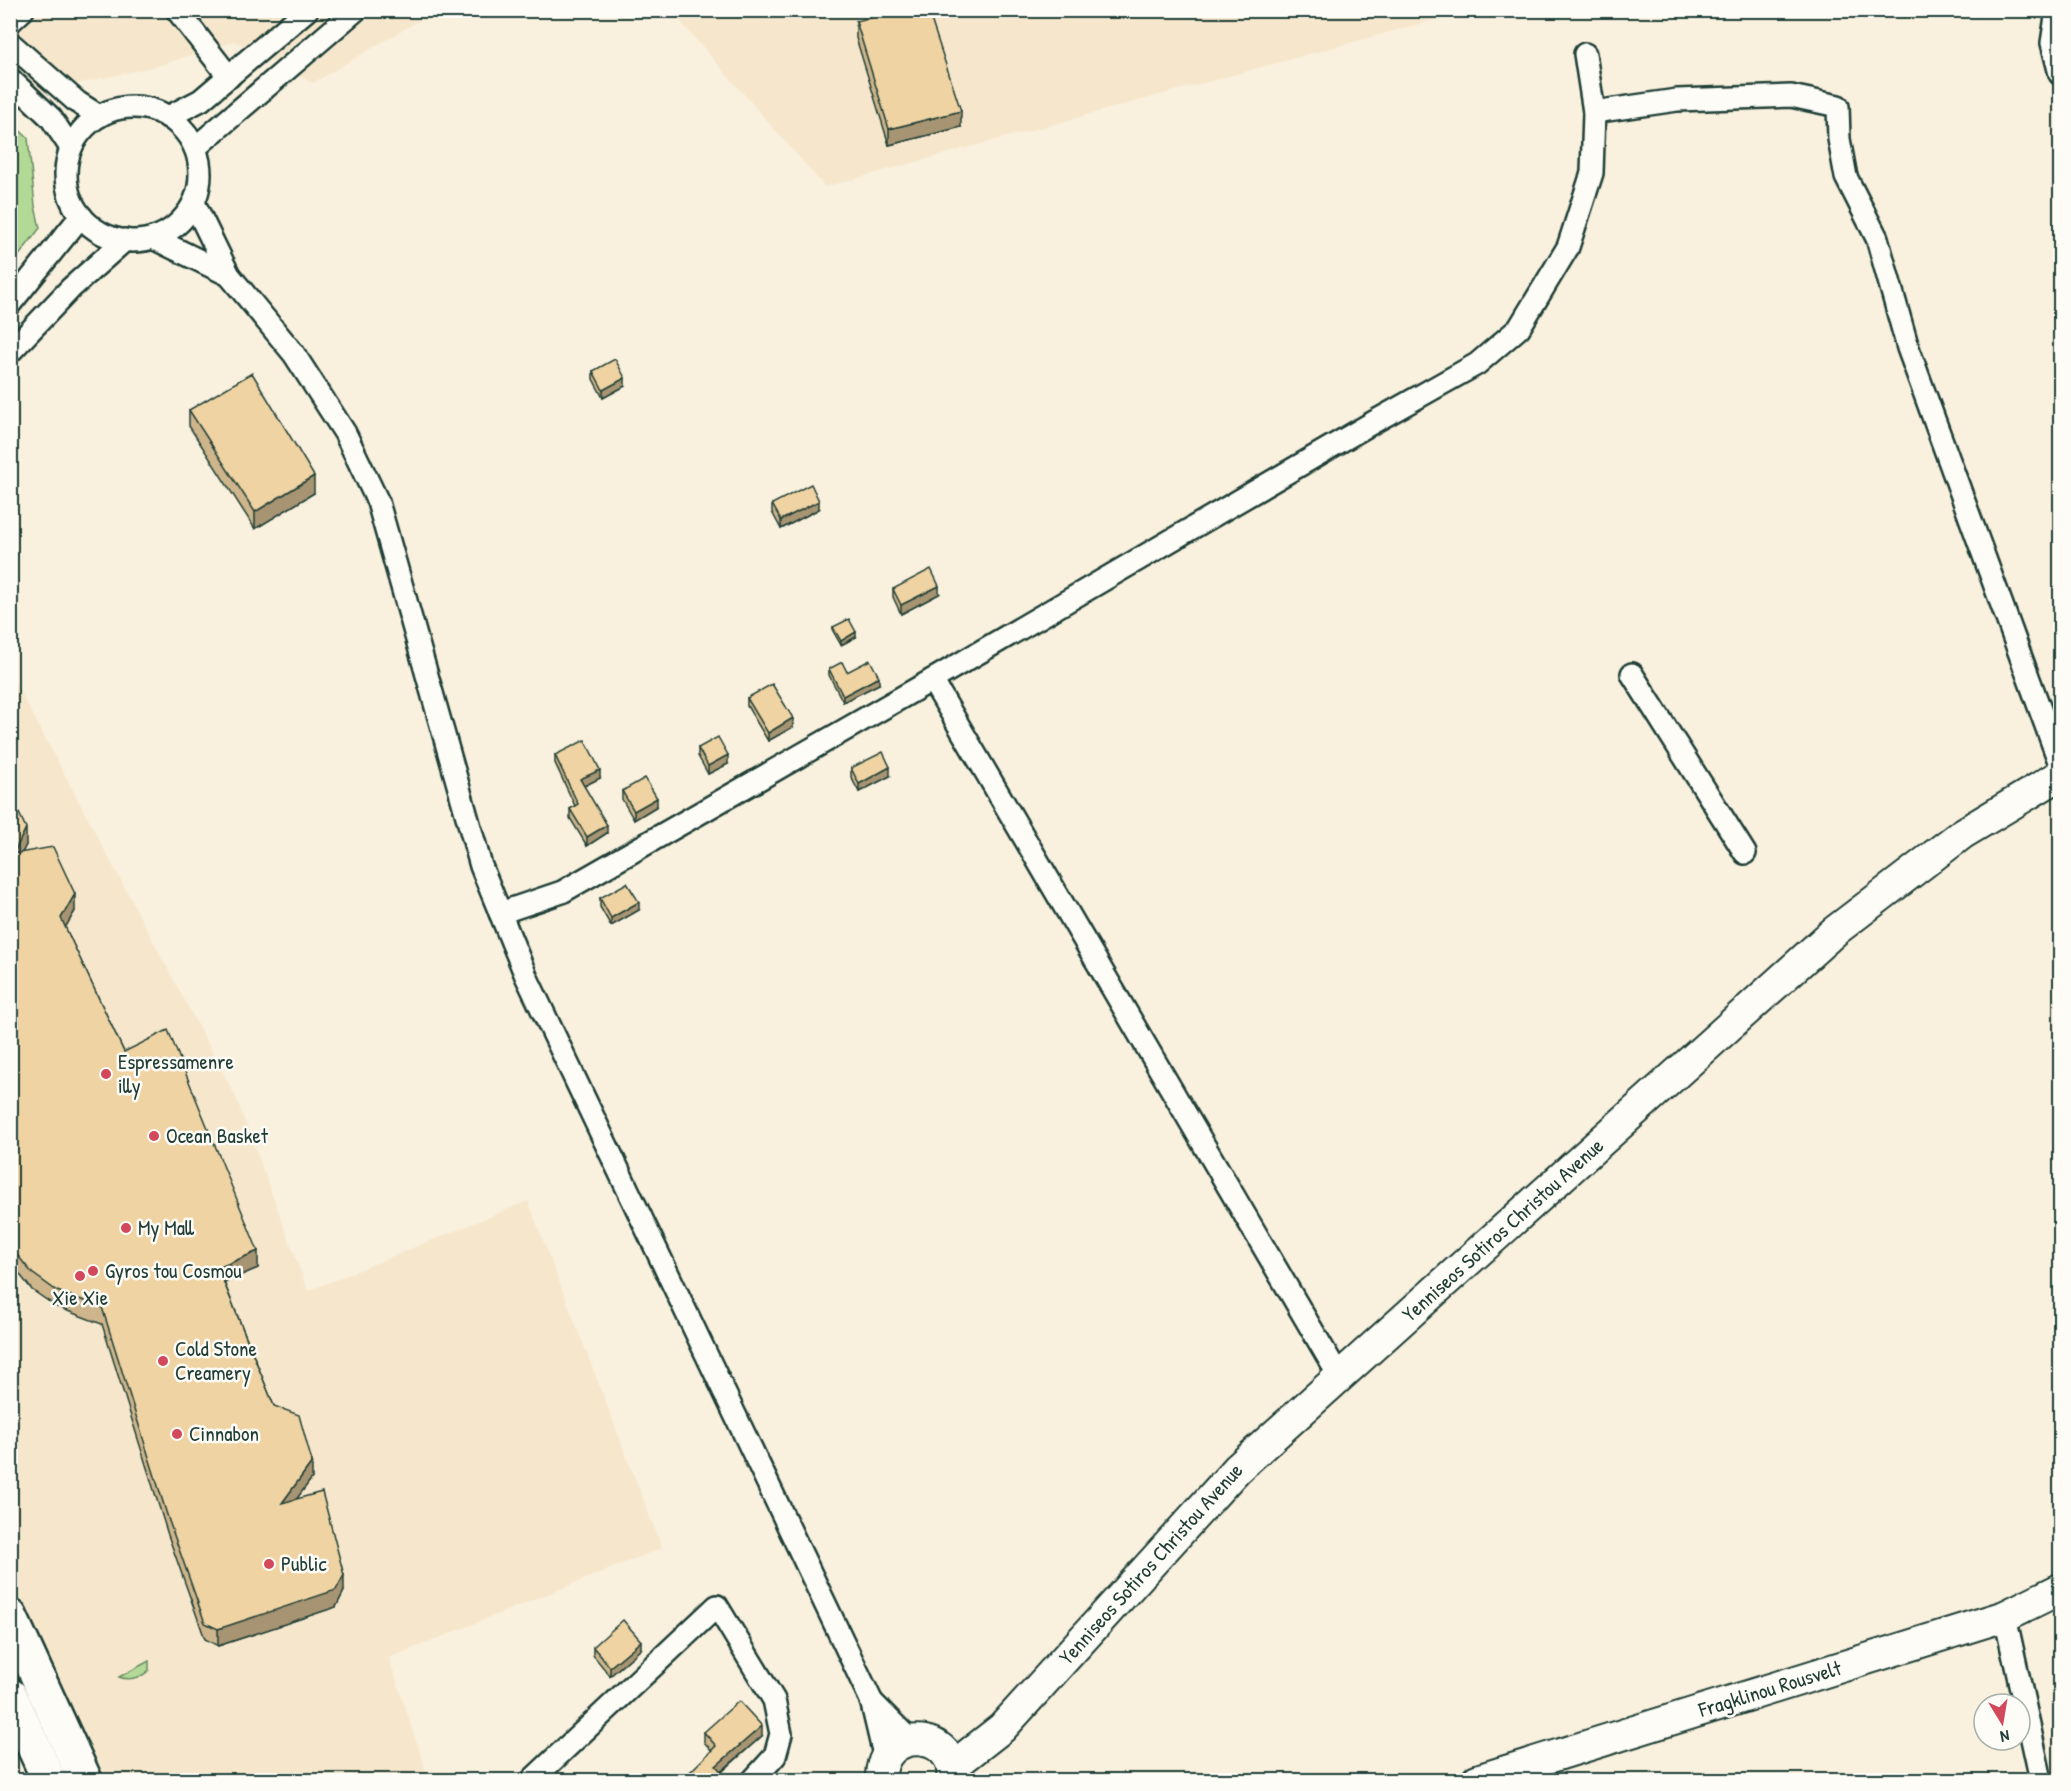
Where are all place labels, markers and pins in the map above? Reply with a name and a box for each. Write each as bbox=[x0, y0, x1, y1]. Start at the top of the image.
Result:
place label: Espressamenre illy bbox=[118, 1047, 234, 1100]
marker: Espressamenre illy bbox=[99, 1067, 113, 1081]
place label: Ocean Basket bbox=[166, 1121, 269, 1150]
marker: Ocean Basket bbox=[147, 1129, 161, 1143]
place label: My Mall bbox=[138, 1213, 195, 1242]
marker: My Mall bbox=[119, 1221, 133, 1235]
place label: Gyros tou Cosmou bbox=[105, 1256, 242, 1285]
marker: Gyros tou Cosmou bbox=[86, 1264, 100, 1278]
marker: Xie Xie bbox=[73, 1269, 87, 1283]
place label: Xie Xie bbox=[52, 1283, 108, 1312]
place label: Cold Stone Creamery bbox=[175, 1334, 257, 1387]
marker: Cold Stone Creamery bbox=[156, 1354, 170, 1368]
place label: Cinnabon bbox=[189, 1419, 259, 1448]
marker: Cinnabon bbox=[170, 1427, 184, 1441]
place label: Public bbox=[281, 1549, 327, 1578]
marker: Public bbox=[262, 1557, 276, 1571]

